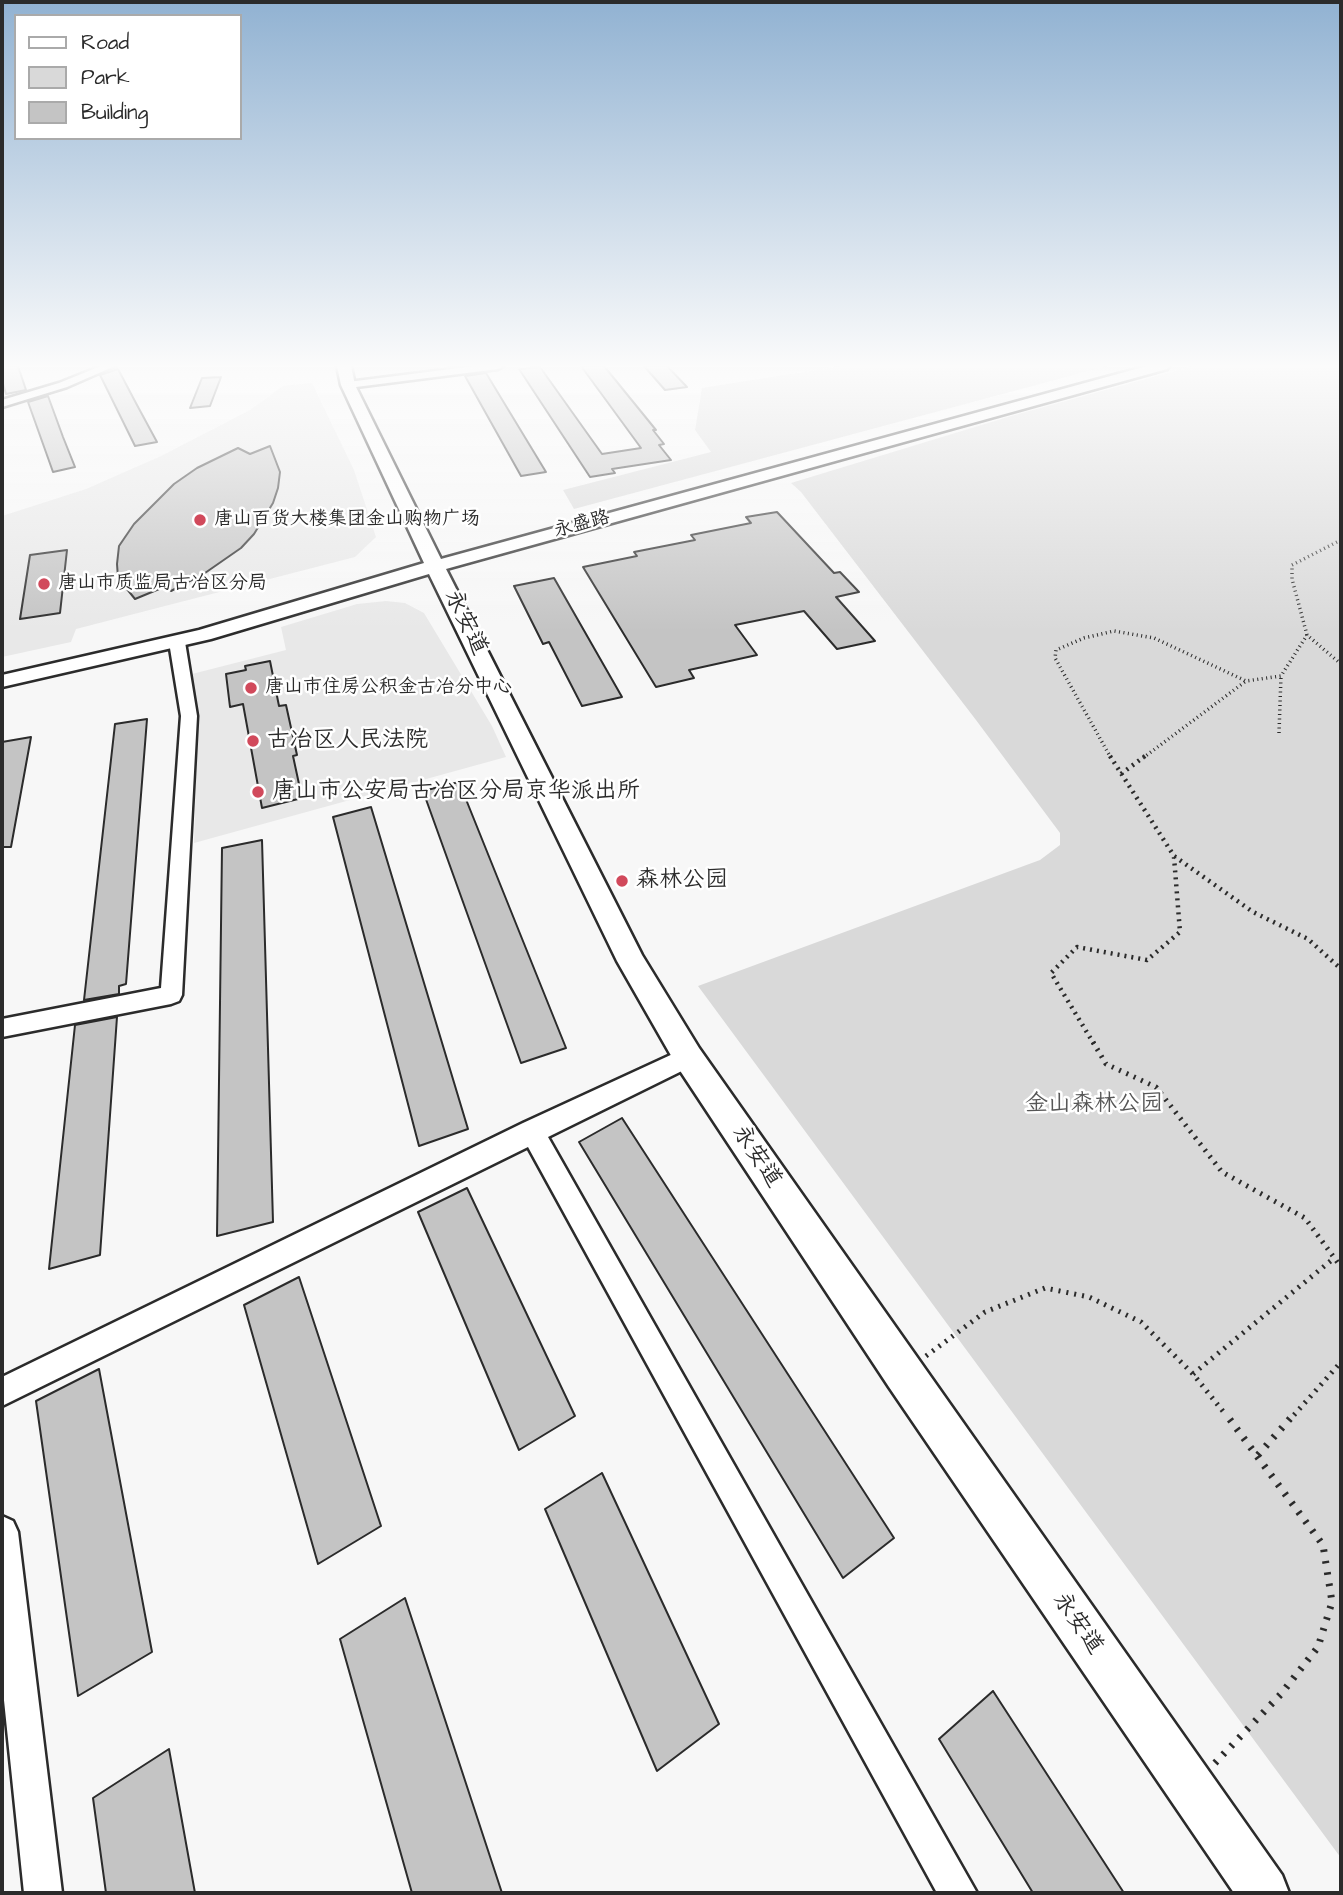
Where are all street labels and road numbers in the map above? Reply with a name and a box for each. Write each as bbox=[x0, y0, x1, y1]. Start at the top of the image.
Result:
street label: 永盛路 bbox=[552, 507, 612, 543]
street label: 永安道 bbox=[437, 586, 493, 660]
street label: 永安道 bbox=[725, 1121, 787, 1193]
street label: 永安道 bbox=[1046, 1588, 1108, 1660]

